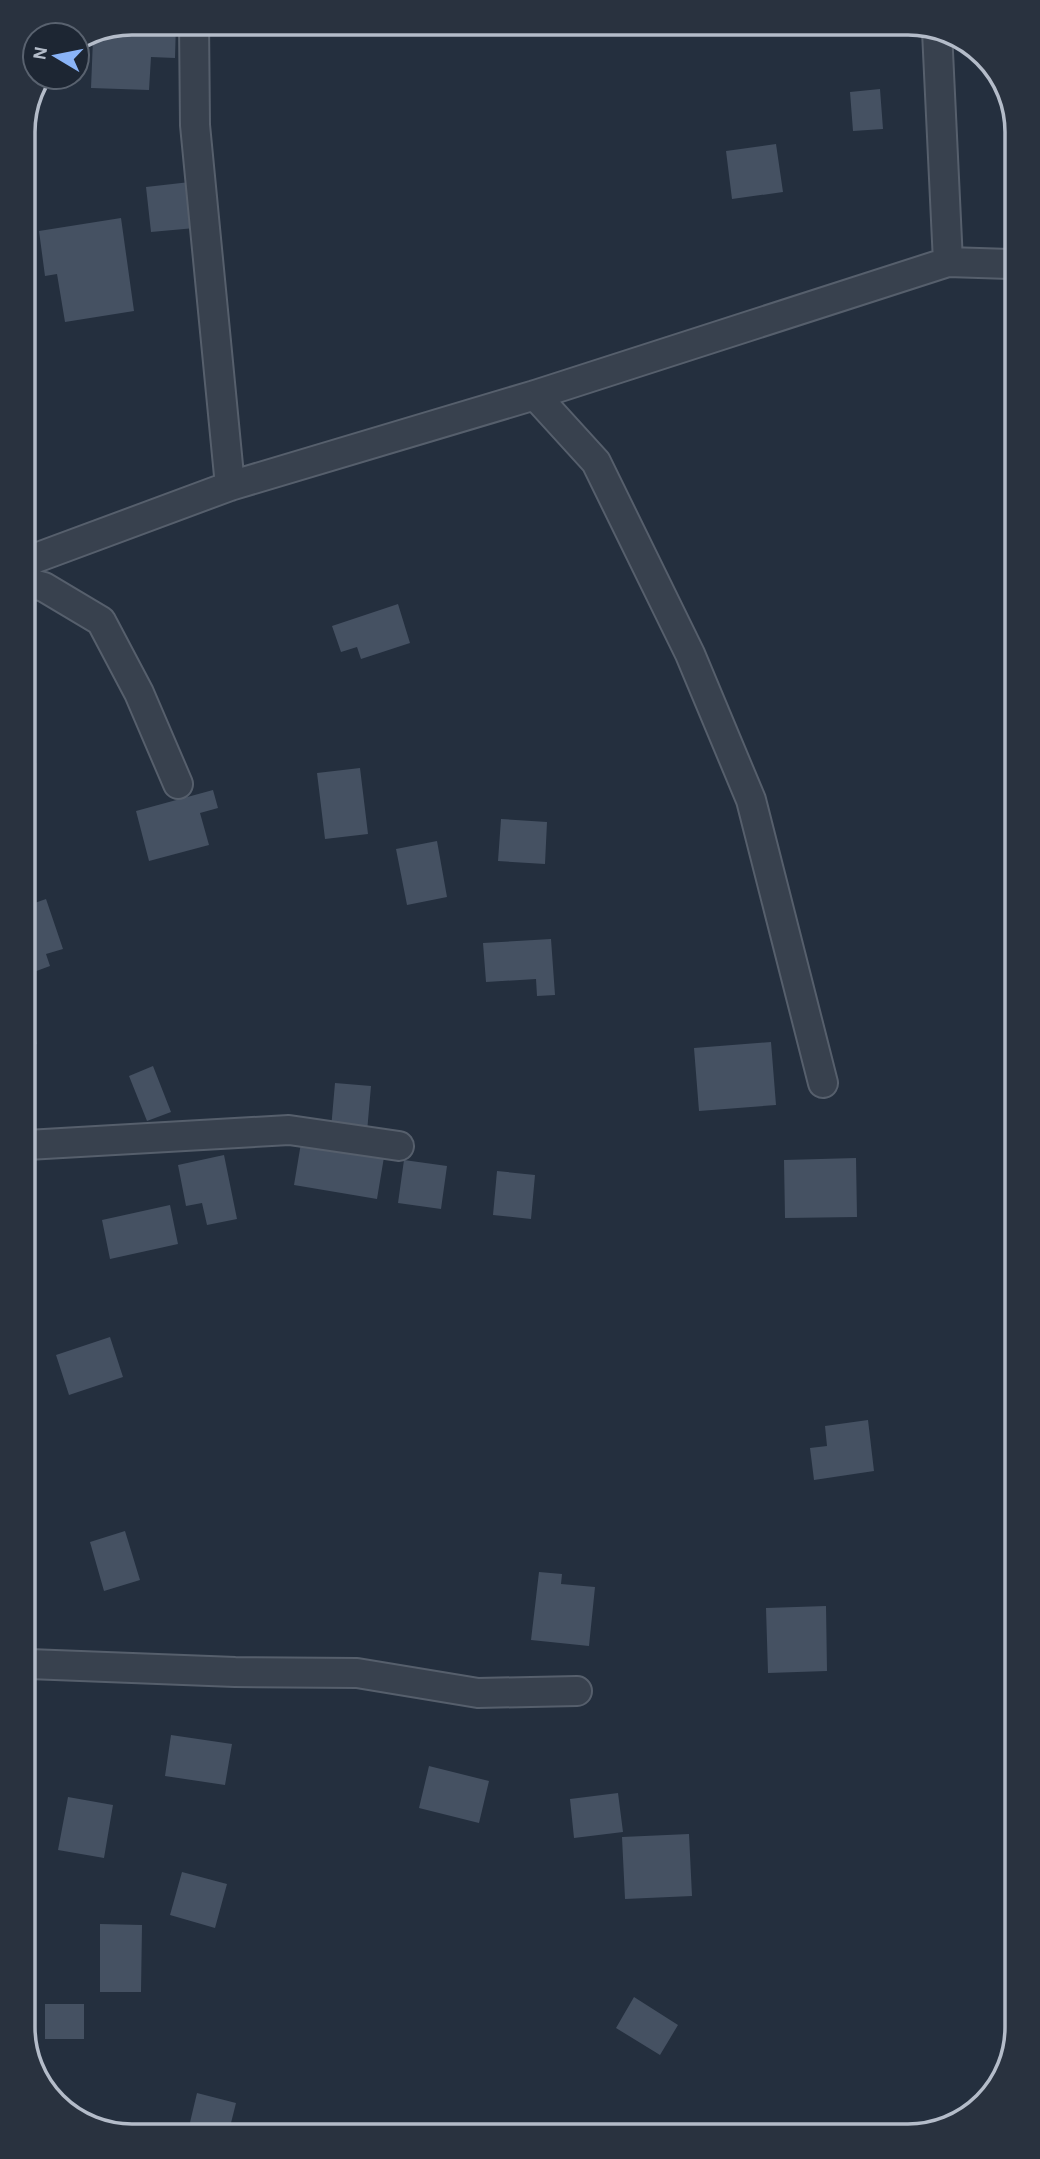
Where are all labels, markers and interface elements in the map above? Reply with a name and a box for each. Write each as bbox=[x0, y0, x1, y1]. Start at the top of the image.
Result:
north arrow bbox=[21, 21, 91, 91]
text: N bbox=[30, 45, 51, 61]

